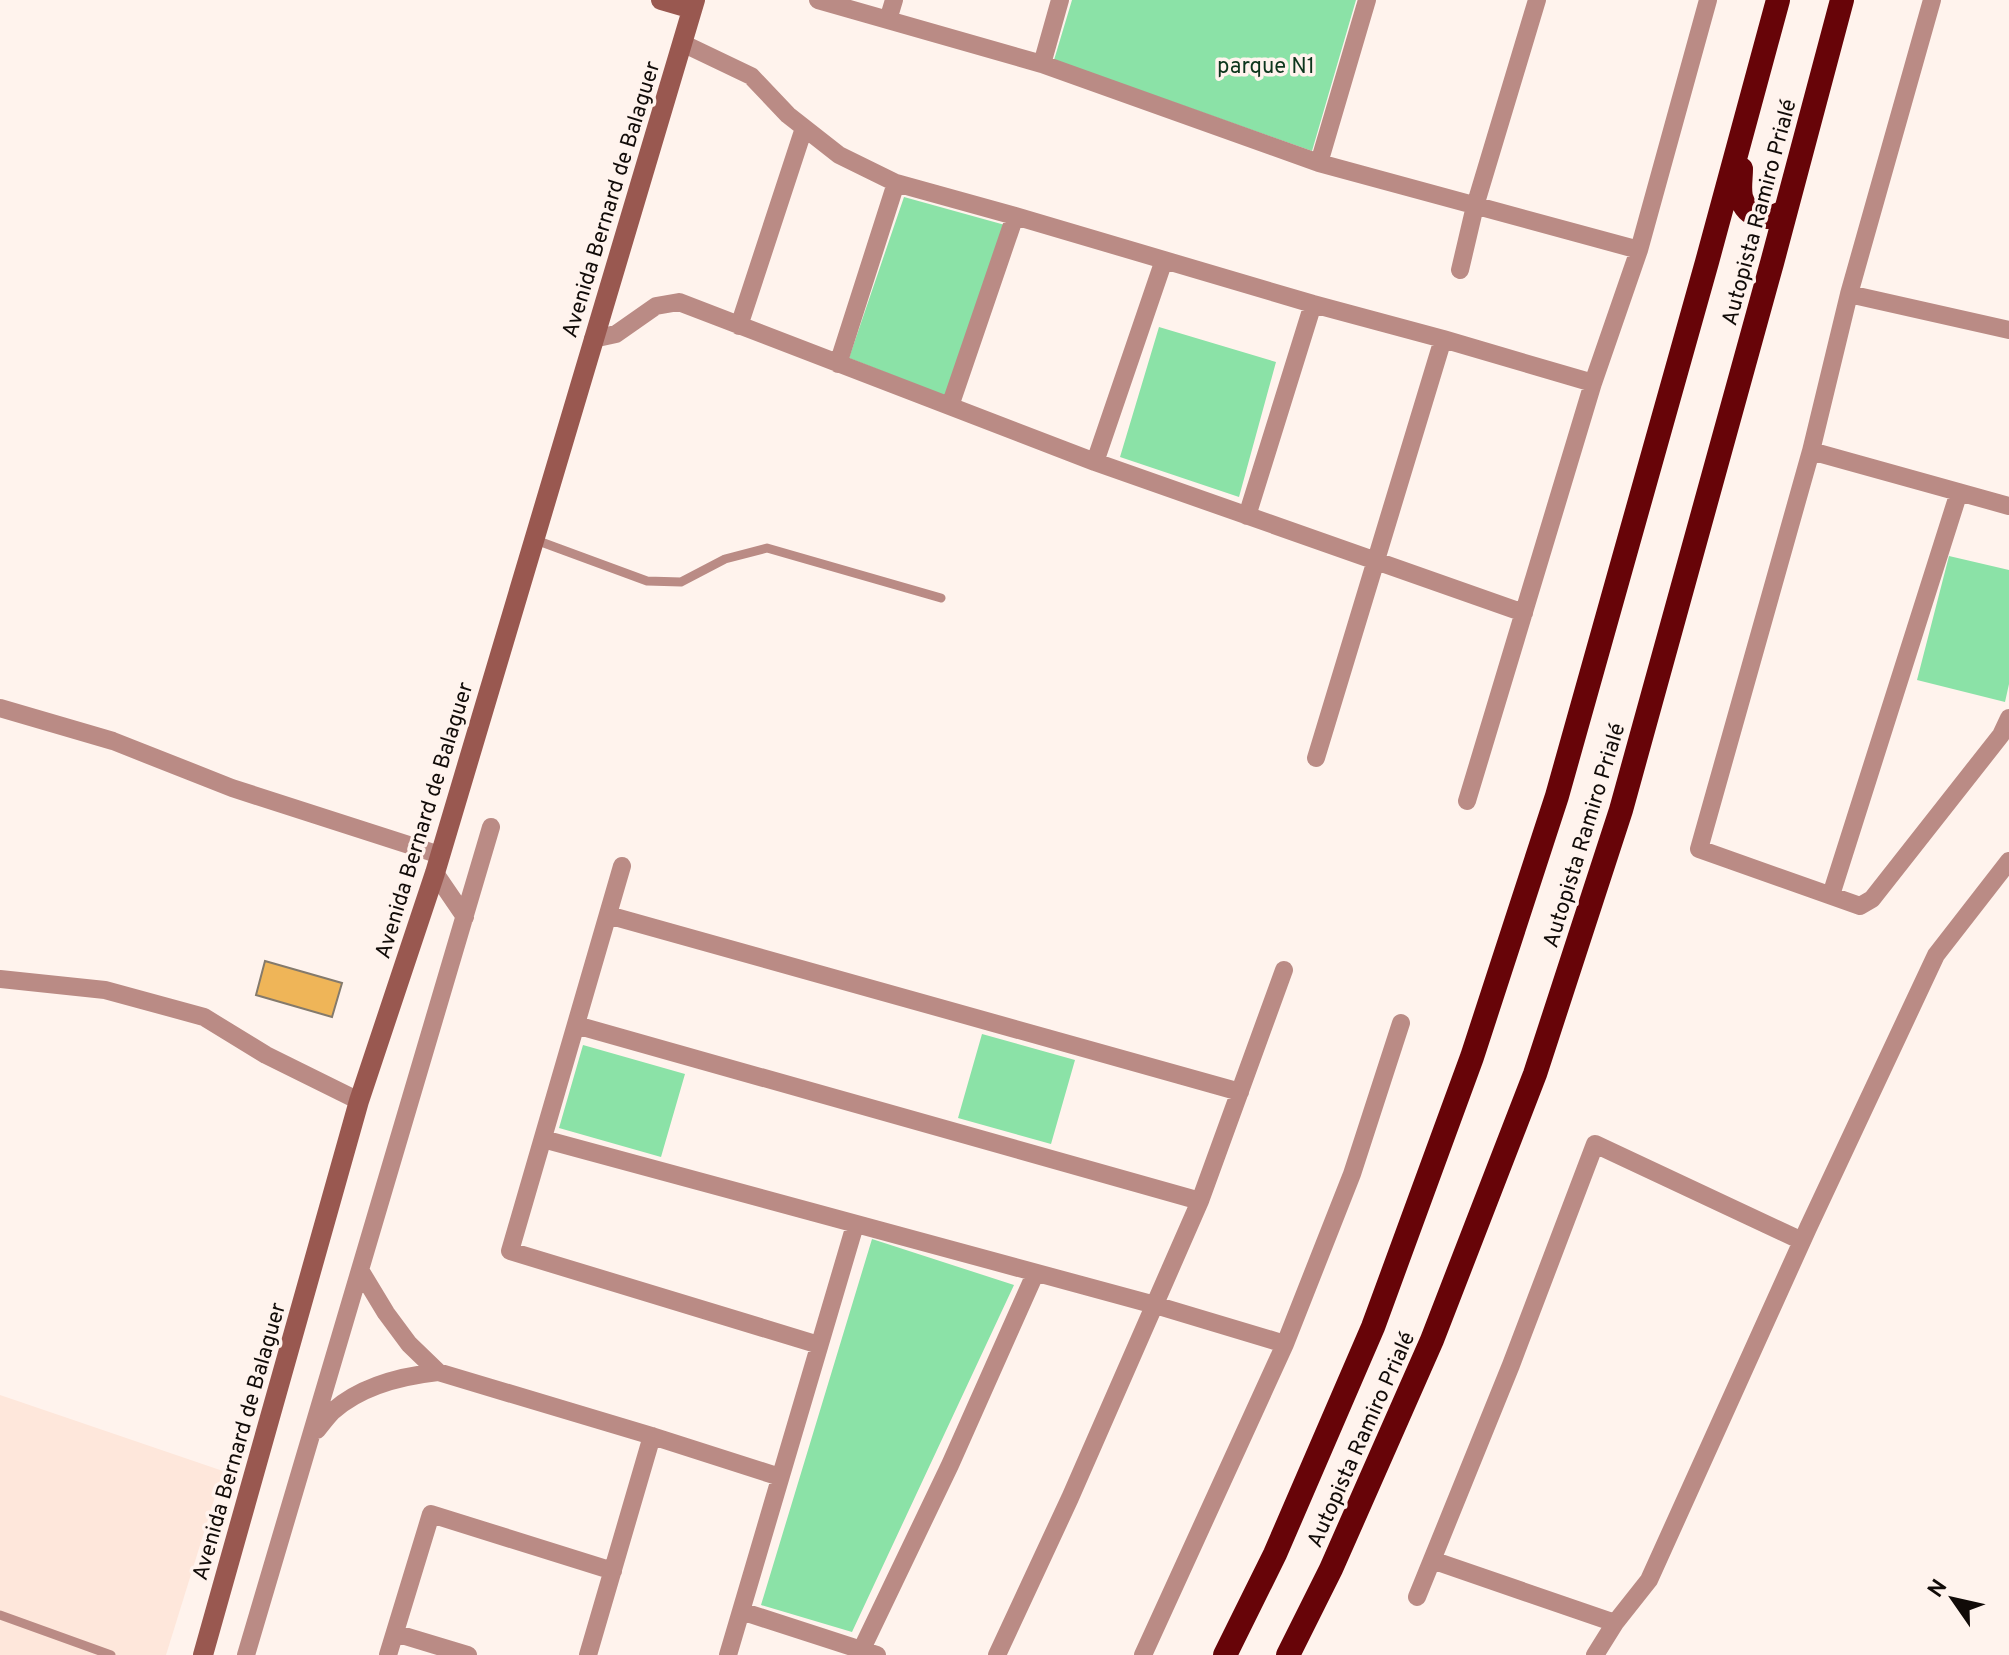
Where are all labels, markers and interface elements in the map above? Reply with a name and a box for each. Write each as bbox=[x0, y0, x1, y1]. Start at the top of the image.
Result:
park label: parque N1 bbox=[1217, 54, 1315, 81]
street label: Avenida Bernard de Balaguer bbox=[557, 58, 667, 341]
street label: Autopista Ramiro Prialé bbox=[1717, 96, 1804, 329]
street label: Avenida Bernard de Balaguer bbox=[370, 679, 480, 962]
street label: Autopista Ramiro Prialé bbox=[1538, 720, 1632, 951]
street label: Avenida Bernard de Balaguer bbox=[188, 1299, 293, 1584]
street label: Autopista Ramiro Prialé bbox=[1302, 1328, 1422, 1552]
north arrow bbox=[1913, 1559, 1993, 1639]
text: N bbox=[1923, 1575, 1954, 1603]

